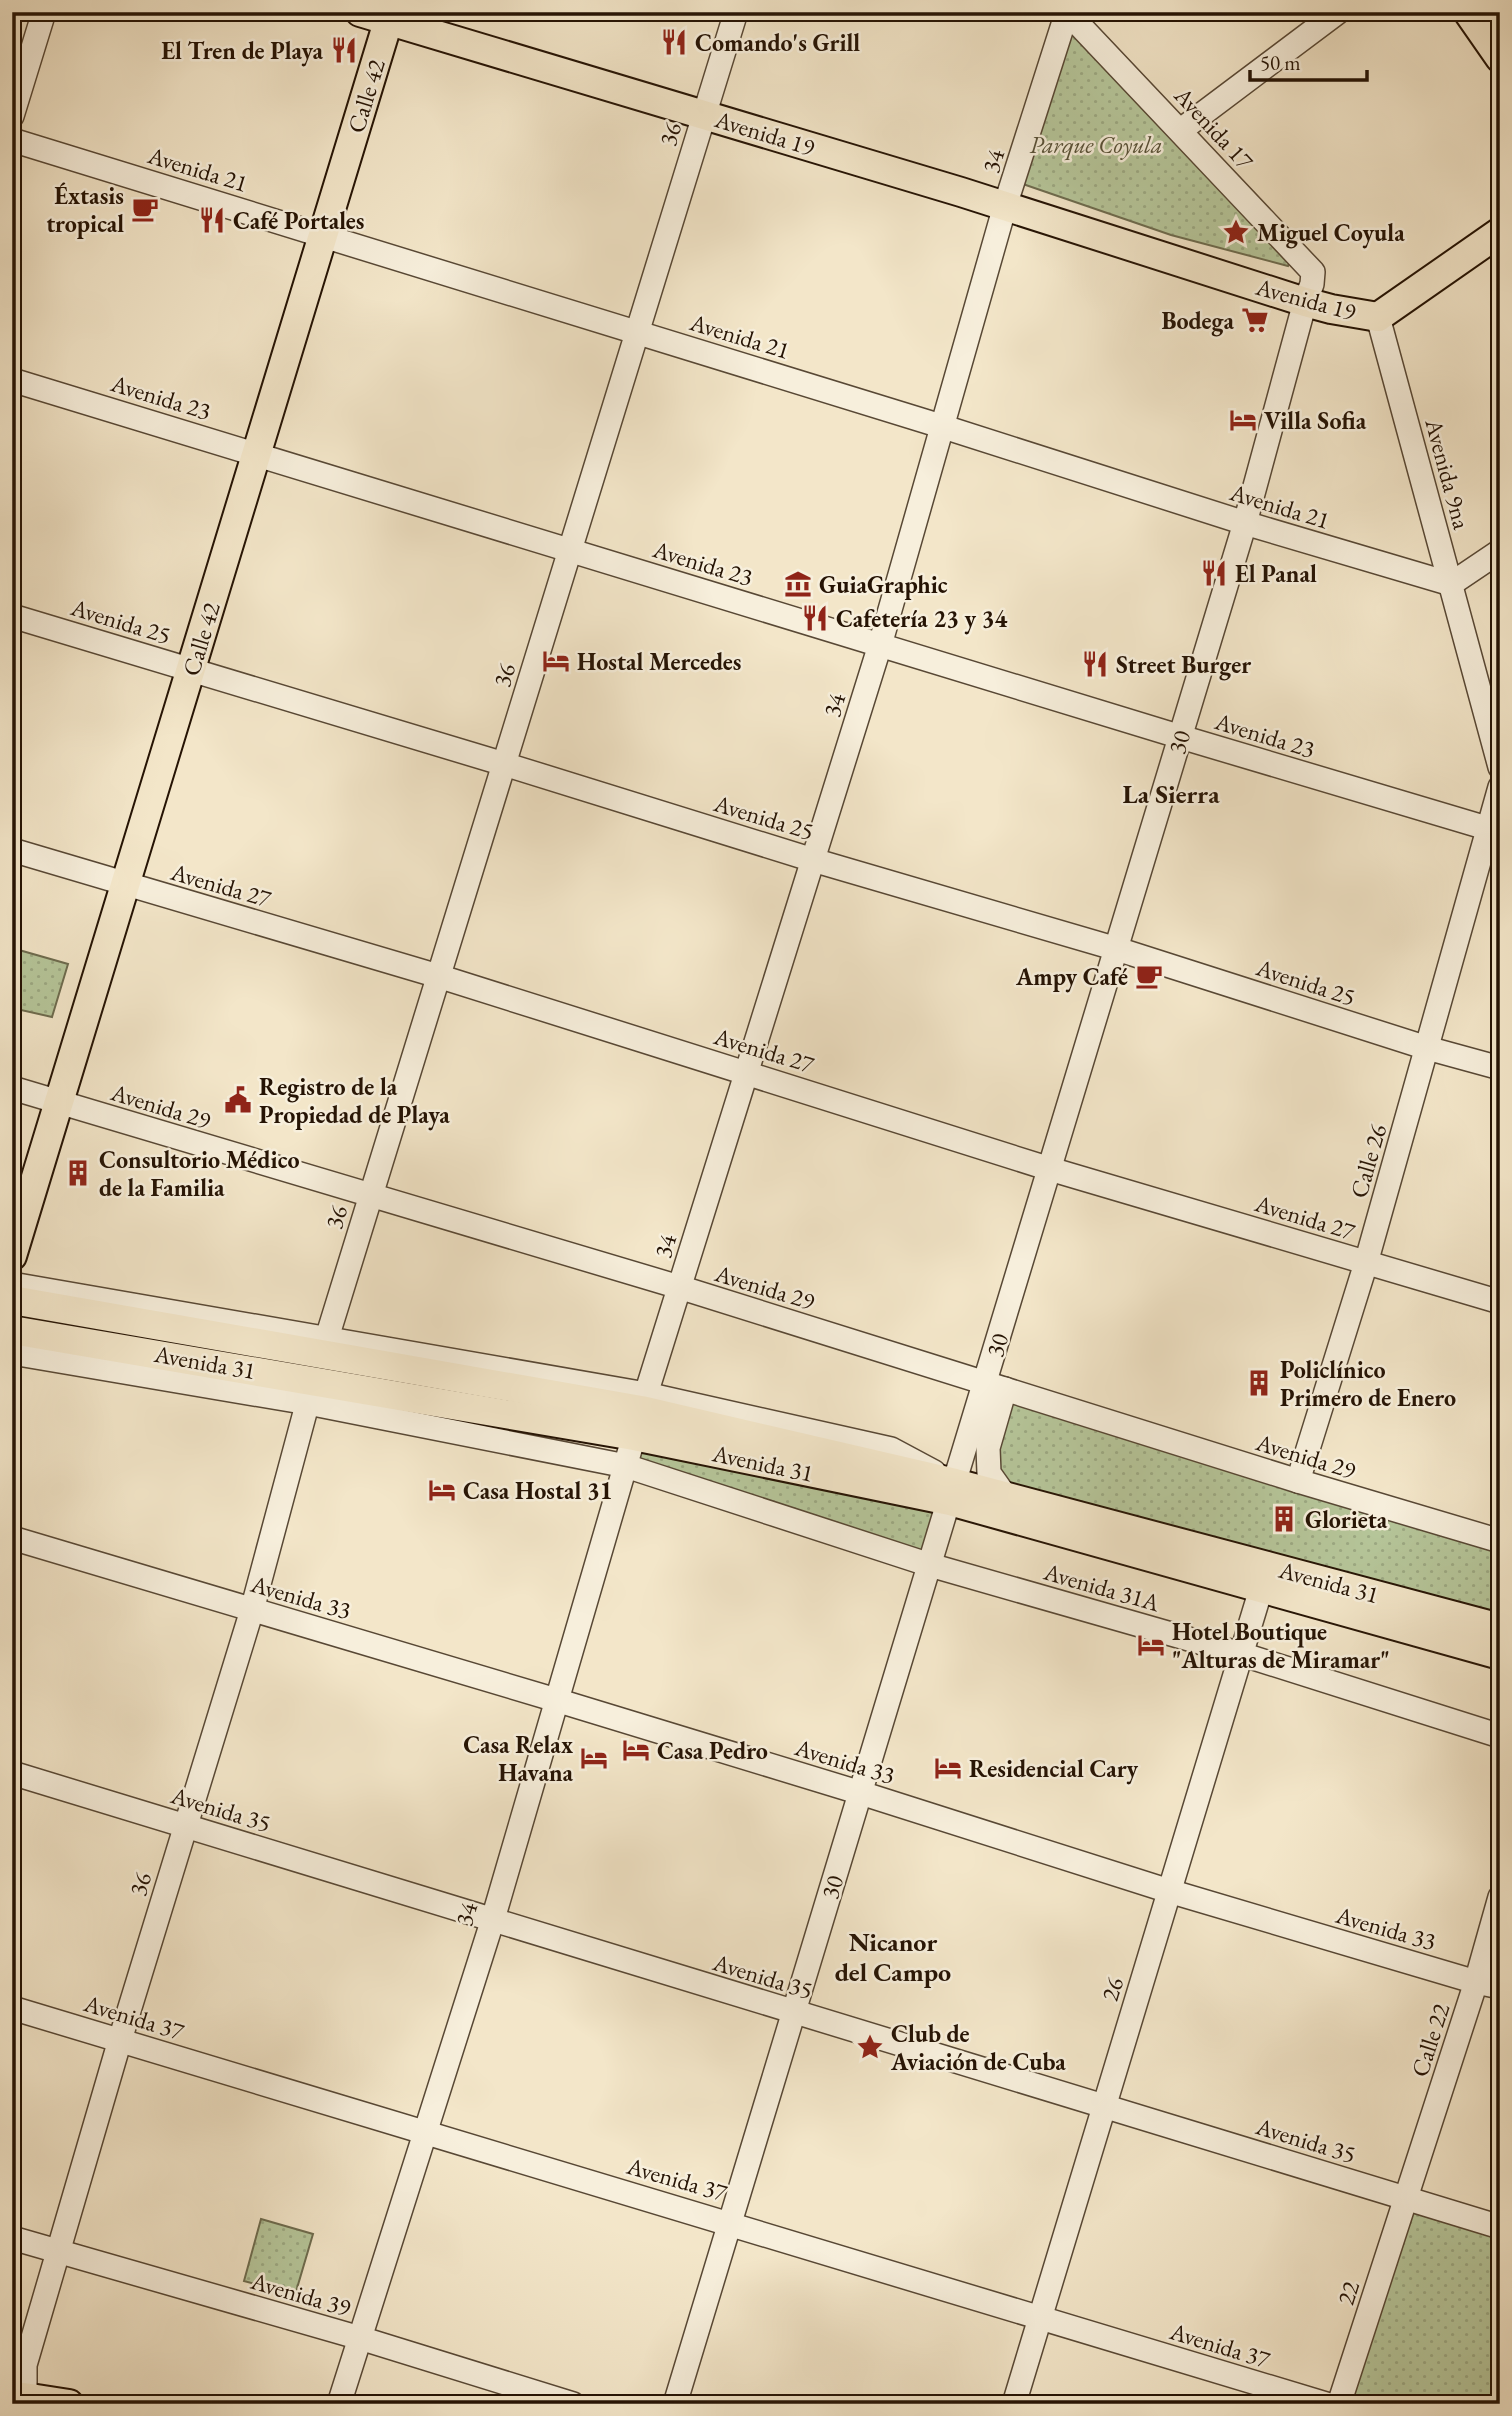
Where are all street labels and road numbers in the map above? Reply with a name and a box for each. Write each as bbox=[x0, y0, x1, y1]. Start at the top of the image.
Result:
street label: Calle 42 bbox=[340, 55, 392, 137]
street label: Avenida 17 bbox=[1167, 79, 1261, 176]
street label: Avenida 19 bbox=[711, 103, 819, 163]
street label: 36 bbox=[652, 118, 688, 150]
street label: Avenida 21 bbox=[144, 139, 251, 199]
street label: 34 bbox=[975, 145, 1011, 177]
street label: Avenida 19 bbox=[1252, 271, 1360, 327]
street label: Avenida 21 bbox=[686, 306, 793, 366]
street label: Avenida 23 bbox=[107, 367, 214, 427]
street label: Avenida 9na bbox=[1418, 414, 1478, 533]
street label: Avenida 21 bbox=[1226, 476, 1333, 536]
street label: Avenida 23 bbox=[649, 533, 756, 593]
street label: Avenida 25 bbox=[67, 591, 174, 651]
street label: Calle 42 bbox=[175, 598, 227, 680]
street label: 36 bbox=[486, 659, 522, 691]
street label: 34 bbox=[816, 689, 852, 721]
street label: Avenida 23 bbox=[1211, 705, 1318, 765]
street label: 30 bbox=[1161, 726, 1197, 758]
street label: Avenida 25 bbox=[710, 787, 817, 847]
street label: Avenida 27 bbox=[167, 856, 275, 914]
street label: Avenida 25 bbox=[1252, 951, 1359, 1013]
street label: Avenida 27 bbox=[710, 1020, 818, 1080]
street label: Avenida 29 bbox=[107, 1076, 215, 1136]
street label: Calle 26 bbox=[1343, 1121, 1393, 1201]
street label: Avenida 27 bbox=[1251, 1187, 1359, 1247]
street label: 36 bbox=[318, 1201, 354, 1233]
street label: 34 bbox=[647, 1230, 683, 1262]
street label: Avenida 29 bbox=[711, 1257, 819, 1317]
street label: 30 bbox=[979, 1329, 1015, 1361]
street label: Avenida 31 bbox=[151, 1338, 258, 1386]
street label: Avenida 29 bbox=[1252, 1426, 1360, 1486]
street label: Avenida 31 bbox=[709, 1437, 816, 1489]
street label: Avenida 31 bbox=[1275, 1554, 1382, 1610]
street label: Avenida 31A bbox=[1040, 1555, 1164, 1618]
street label: Avenida 33 bbox=[247, 1568, 354, 1626]
street label: Avenida 33 bbox=[791, 1731, 898, 1791]
street label: Avenida 35 bbox=[167, 1779, 274, 1839]
street label: 36 bbox=[122, 1868, 158, 1900]
street label: 30 bbox=[814, 1871, 850, 1903]
street label: 34 bbox=[448, 1898, 484, 1930]
street label: Avenida 33 bbox=[1332, 1899, 1439, 1957]
street label: Avenida 35 bbox=[709, 1946, 816, 2006]
street label: 26 bbox=[1094, 1973, 1130, 2005]
street label: Avenida 37 bbox=[80, 1987, 188, 2047]
street label: Calle 22 bbox=[1404, 1999, 1457, 2081]
street label: Avenida 35 bbox=[1252, 2110, 1359, 2170]
street label: Avenida 37 bbox=[623, 2150, 731, 2208]
street label: Avenida 39 bbox=[247, 2265, 355, 2323]
street label: 22 bbox=[1330, 2277, 1366, 2309]
street label: Avenida 37 bbox=[1166, 2315, 1274, 2375]

